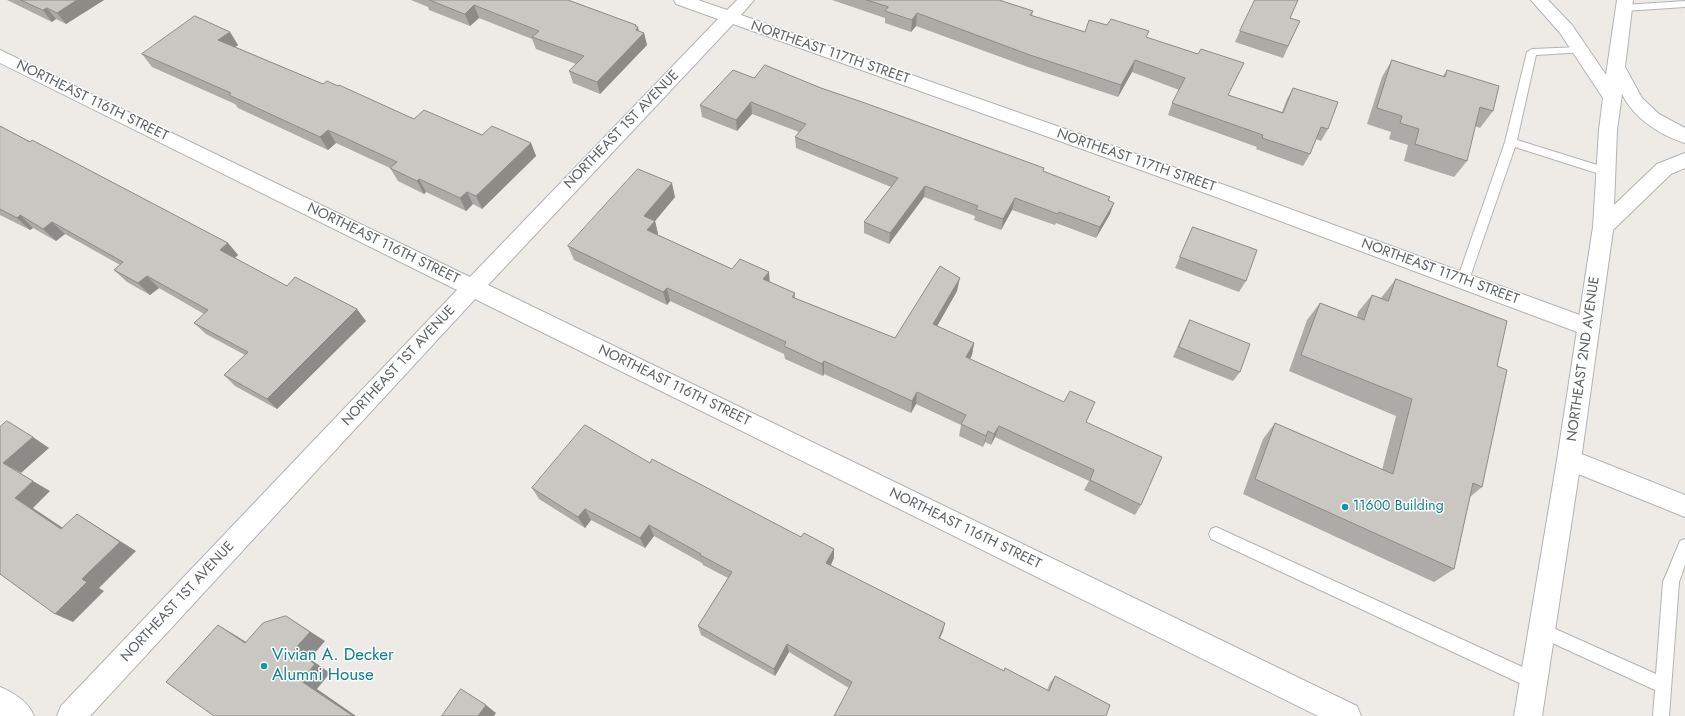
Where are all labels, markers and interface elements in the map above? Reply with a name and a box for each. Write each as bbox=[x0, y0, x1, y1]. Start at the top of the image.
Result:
street label: NORTHEAST 117TH STREET bbox=[748, 18, 912, 88]
street label: NORTHEAST 116TH STREET bbox=[13, 57, 171, 145]
street label: NORTHEAST 1ST AVENUE bbox=[561, 67, 683, 193]
street label: NORTHEAST 117TH STREET bbox=[1054, 126, 1218, 196]
street label: NORTHEAST 116TH STREET bbox=[304, 200, 462, 288]
street label: NORTHEAST 117TH STREET bbox=[1359, 236, 1521, 308]
street label: NORTHEAST 2ND AVENUE bbox=[1564, 276, 1604, 442]
street label: NORTHEAST 1ST AVENUE bbox=[339, 302, 459, 430]
street label: NORTHEAST 116TH STREET bbox=[595, 342, 753, 430]
street label: NORTHEAST 116TH STREET bbox=[886, 485, 1044, 573]
place label: 11600 Building bbox=[1353, 499, 1444, 515]
marker: 11600 Building bbox=[1340, 502, 1350, 512]
street label: NORTHEAST 1ST AVENUE bbox=[118, 538, 238, 666]
place label: Vivian A. Decker Alumni House bbox=[272, 646, 394, 686]
marker: Vivian A. Decker Alumni House bbox=[259, 661, 269, 671]

